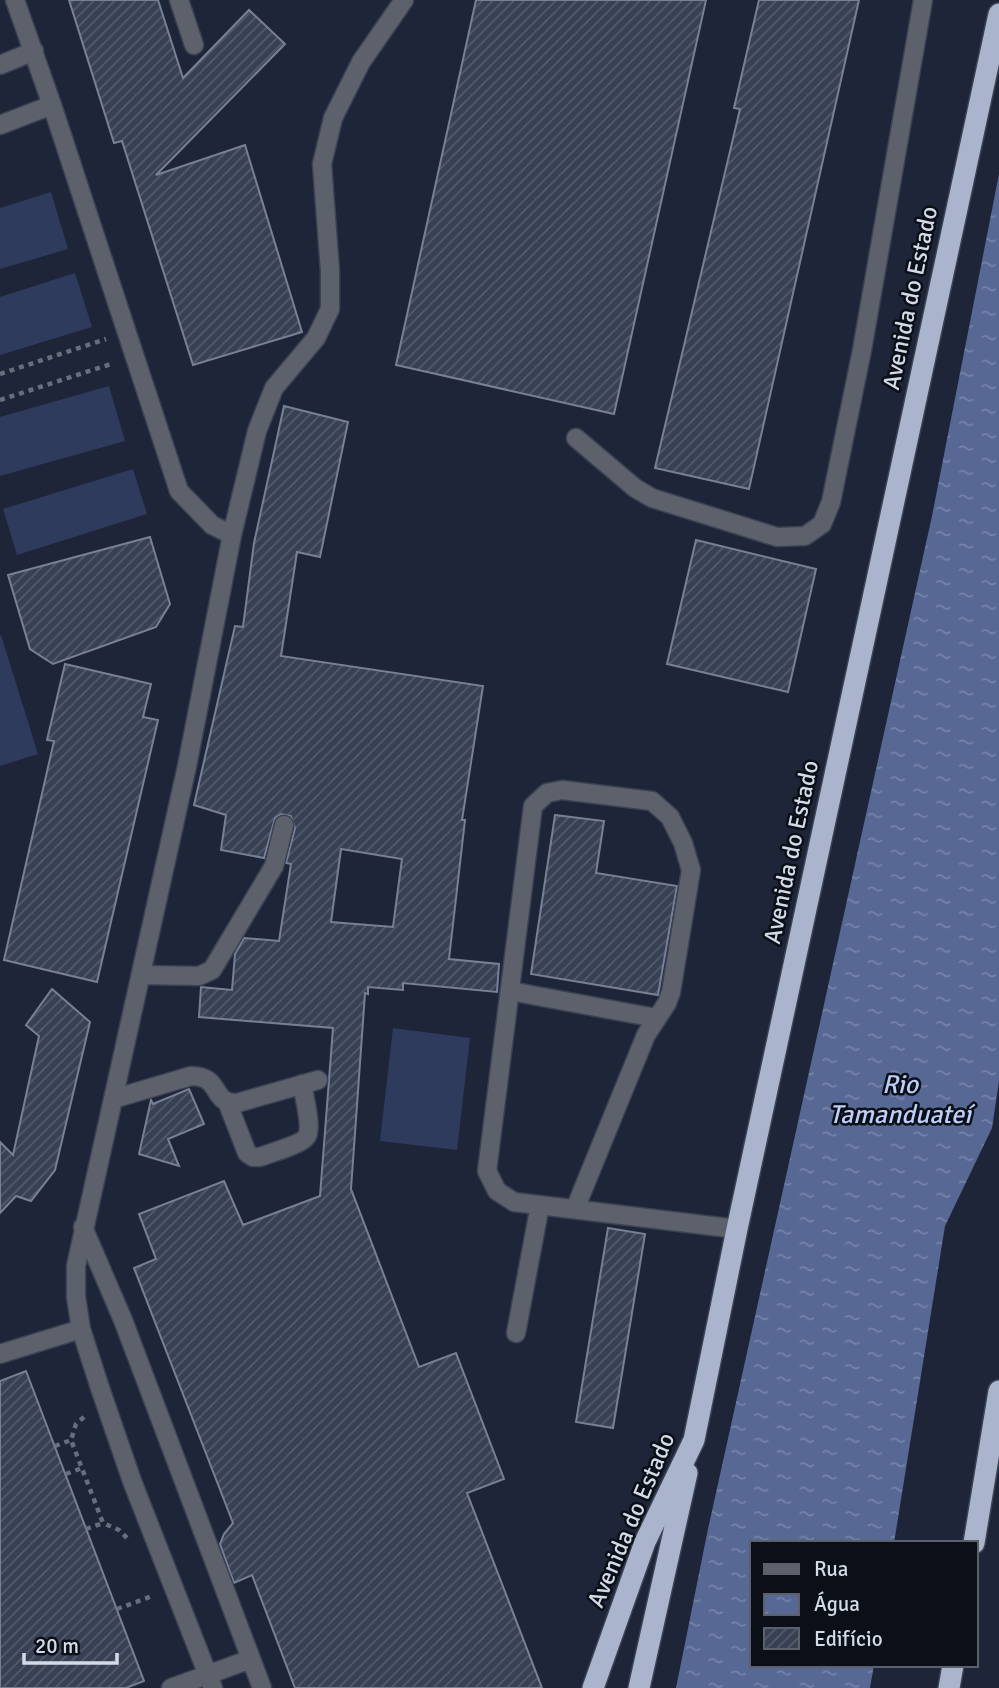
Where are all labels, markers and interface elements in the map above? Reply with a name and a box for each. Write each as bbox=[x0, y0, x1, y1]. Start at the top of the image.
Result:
street label: Avenida do Estado bbox=[876, 203, 944, 393]
street label: Avenida do Estado bbox=[757, 757, 825, 947]
water label: Rio Tamanduateí bbox=[829, 1069, 976, 1131]
street label: Avenida do Estado bbox=[581, 1428, 681, 1612]
legend bbox=[750, 1541, 978, 1667]
text: Rua bbox=[814, 1556, 848, 1582]
text: Água bbox=[814, 1591, 860, 1617]
scale bar bbox=[24, 1622, 117, 1666]
text: Edifício bbox=[814, 1626, 883, 1652]
text: 20 m bbox=[35, 1633, 79, 1659]

